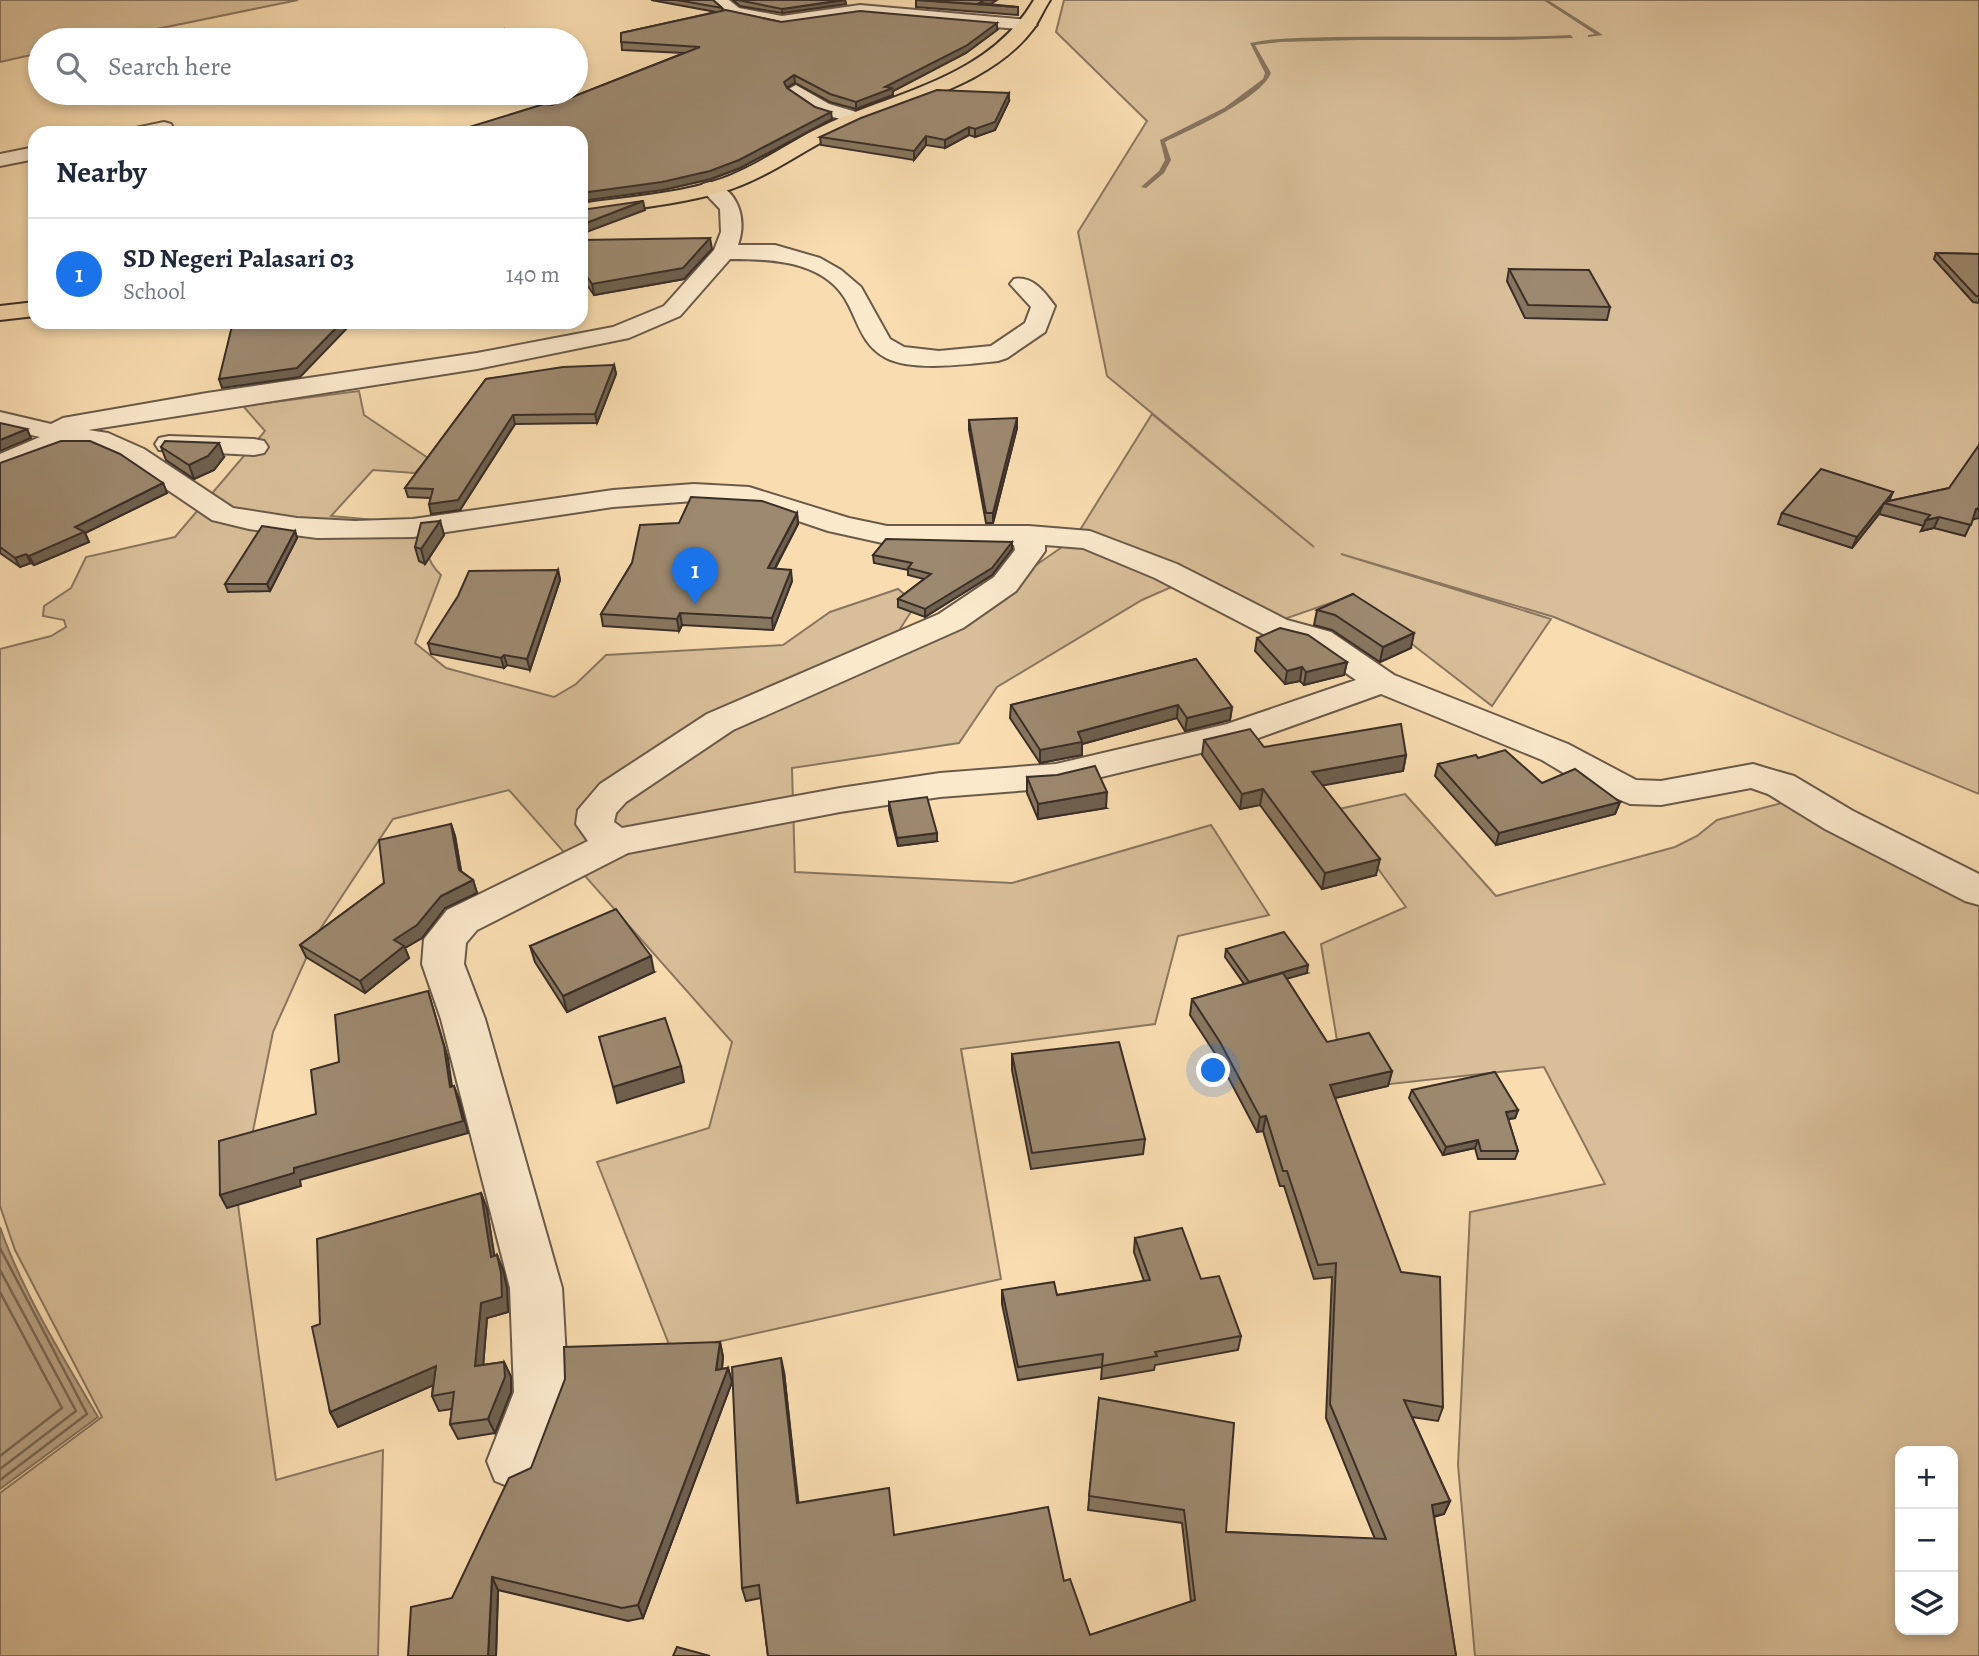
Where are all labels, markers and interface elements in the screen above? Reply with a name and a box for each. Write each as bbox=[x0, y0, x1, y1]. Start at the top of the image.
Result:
search box bbox=[28, 28, 588, 105]
icon: search bbox=[52, 48, 90, 86]
text: Search here bbox=[108, 49, 232, 84]
text: Nearby bbox=[56, 152, 147, 192]
text: SD Negeri Palasari 03 bbox=[123, 241, 354, 276]
text: 1 bbox=[75, 259, 83, 290]
text: 140 m bbox=[506, 259, 560, 290]
text: School bbox=[123, 276, 185, 307]
pin: 1 bbox=[672, 547, 718, 605]
your location bbox=[1196, 1053, 1230, 1087]
map controls bbox=[1895, 1446, 1958, 1635]
button: + bbox=[1895, 1446, 1958, 1509]
button: − bbox=[1895, 1509, 1958, 1572]
button: layers bbox=[1895, 1572, 1958, 1635]

